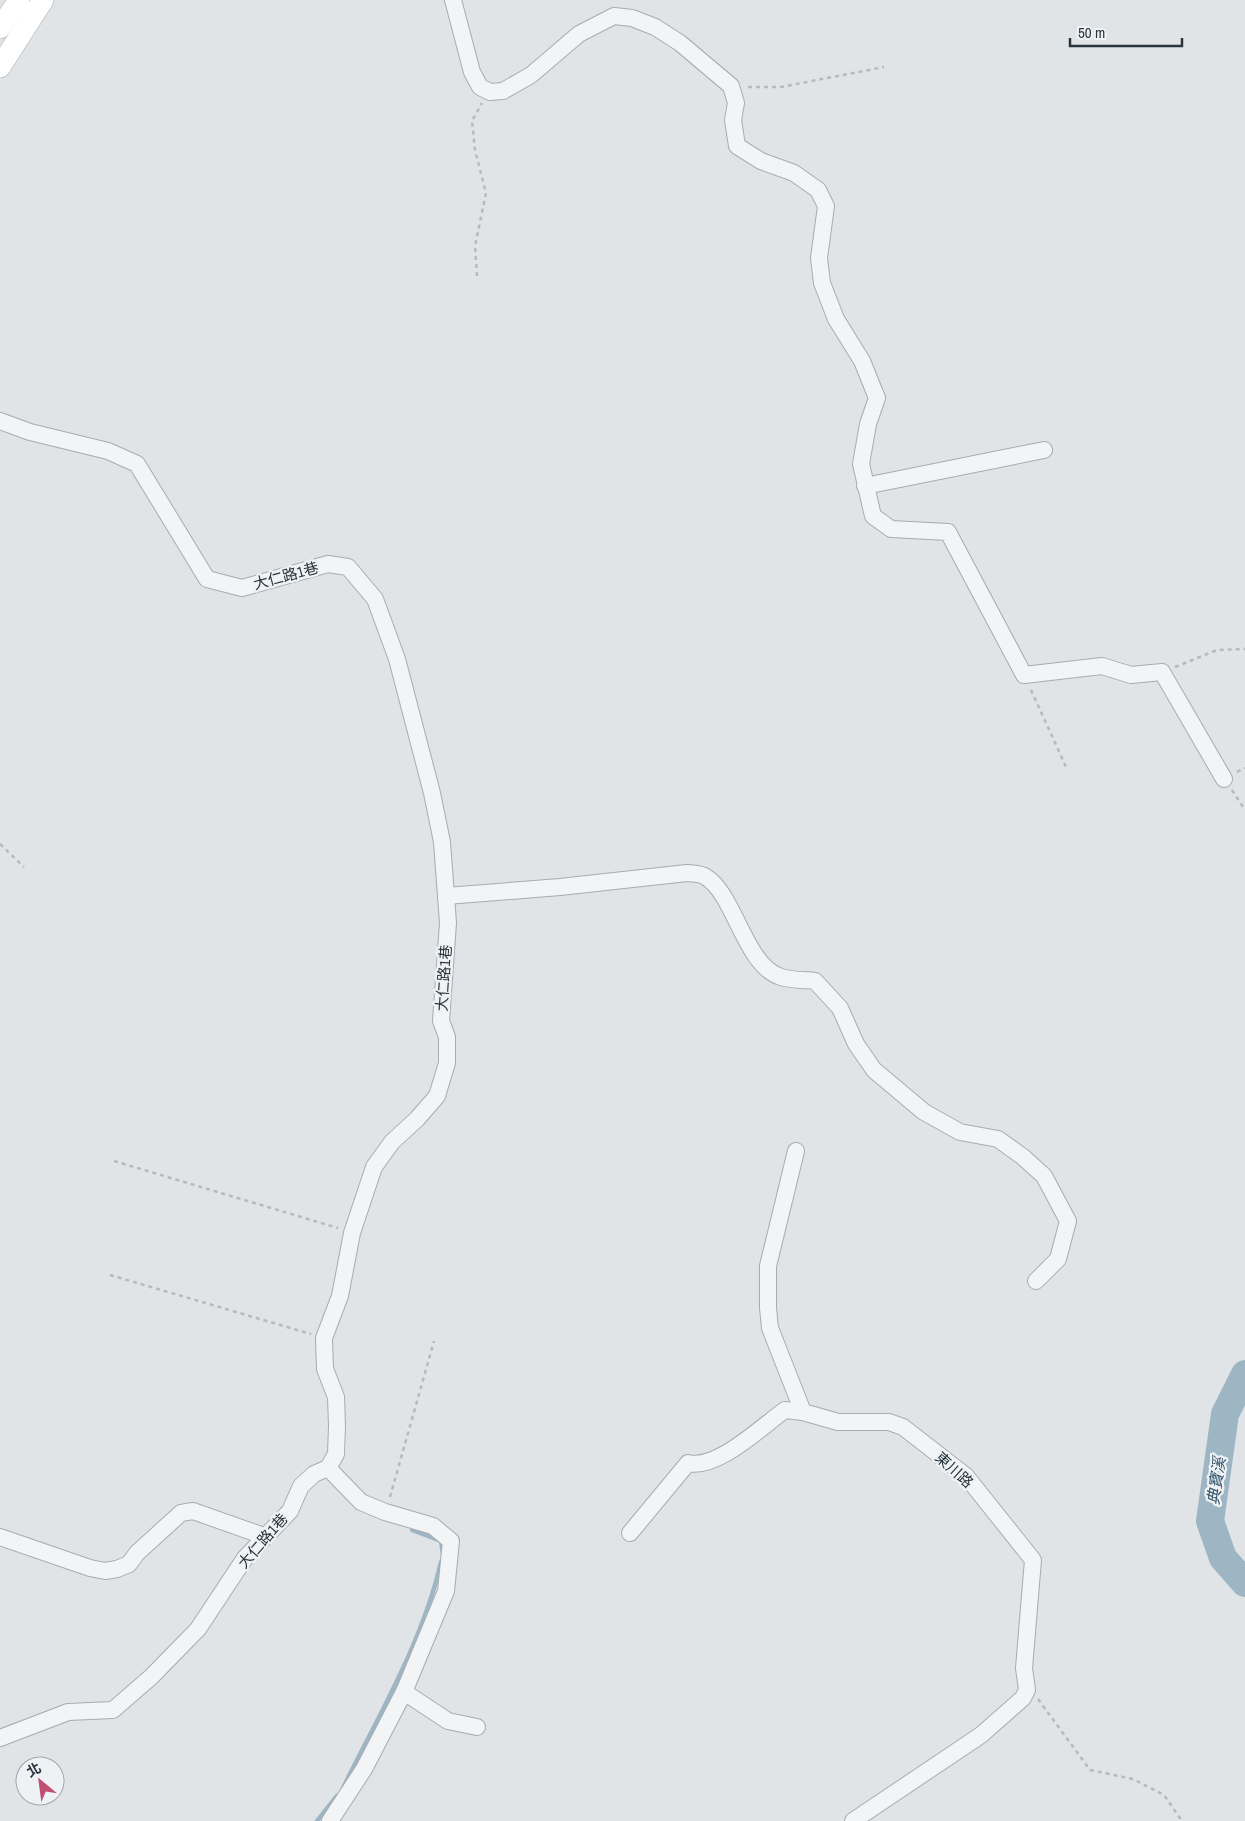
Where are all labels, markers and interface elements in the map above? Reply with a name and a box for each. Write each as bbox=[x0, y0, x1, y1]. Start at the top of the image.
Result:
scale bar bbox=[1070, 15, 1182, 47]
text: 50 m bbox=[1078, 22, 1105, 43]
street label: 大仁路1巷 bbox=[251, 557, 321, 594]
street label: 大仁路1巷 bbox=[431, 944, 456, 1012]
street label: 東川路 bbox=[931, 1447, 978, 1492]
water label: 典寶溪 bbox=[1202, 1454, 1231, 1506]
street label: 大仁路1巷 bbox=[233, 1509, 292, 1573]
north arrow bbox=[15, 1756, 65, 1806]
text: 北 bbox=[23, 1758, 44, 1781]

